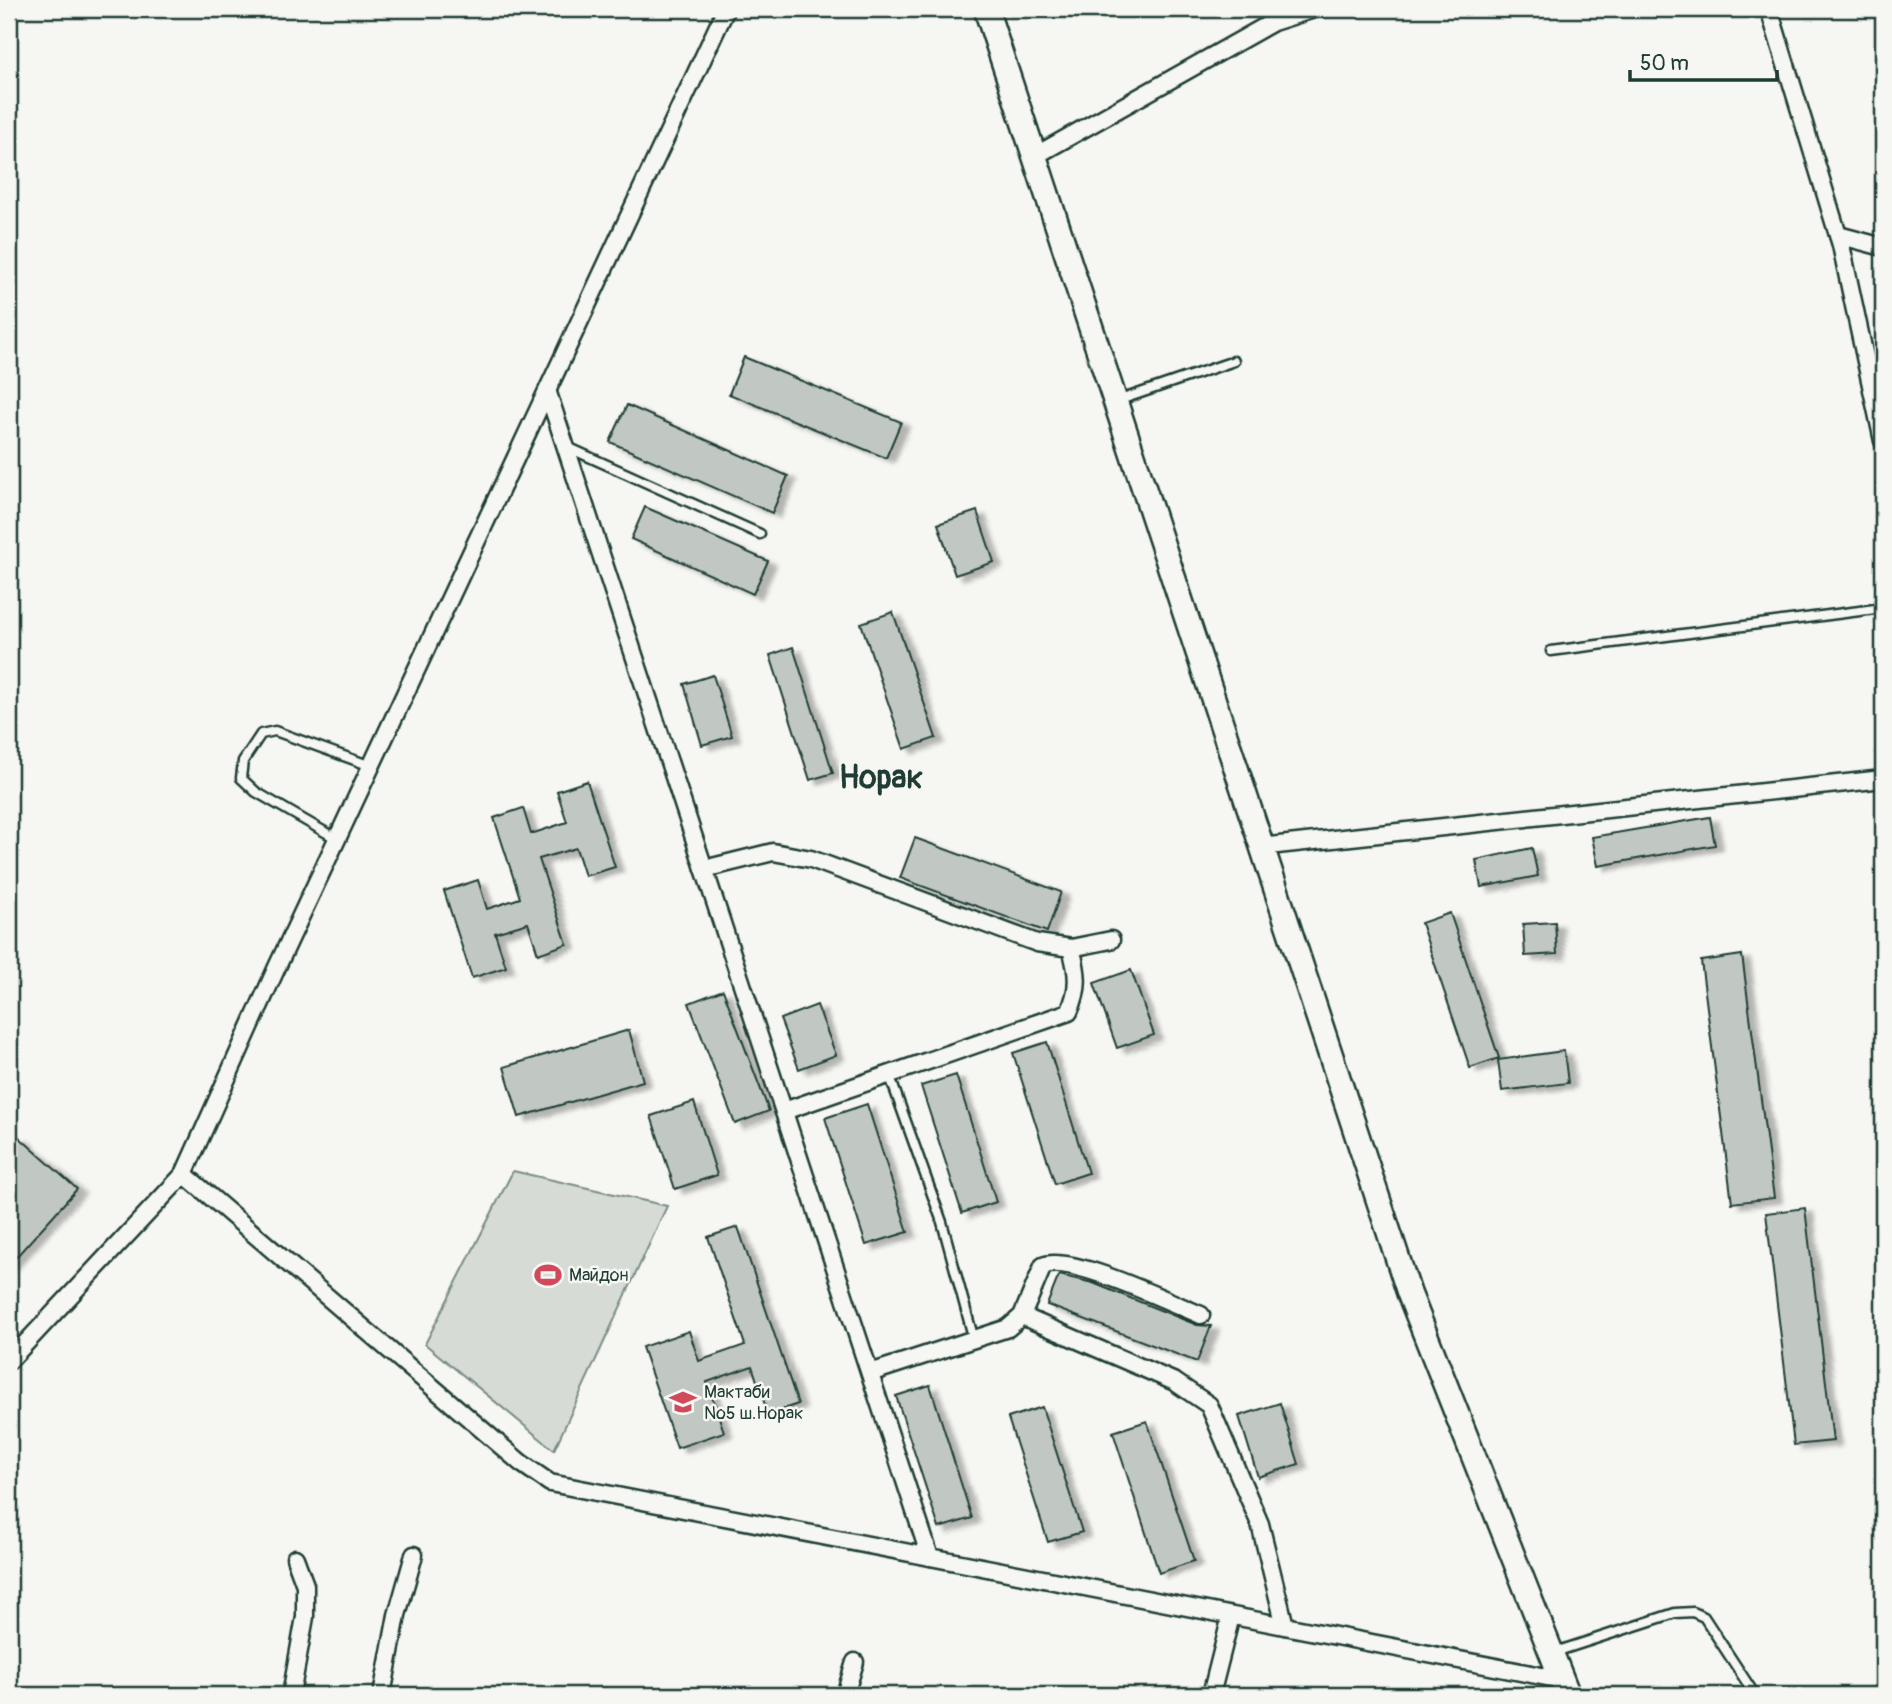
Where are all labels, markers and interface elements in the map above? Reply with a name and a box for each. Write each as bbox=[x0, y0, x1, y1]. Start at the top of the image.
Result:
scale bar bbox=[1630, 38, 1776, 82]
text: 50 m bbox=[1640, 50, 1689, 77]
district label: Норак bbox=[839, 758, 923, 798]
sports icon: Майдон bbox=[533, 1260, 563, 1290]
place label: Майдон bbox=[569, 1264, 628, 1287]
place label: Мактаби №5 ш.Норак bbox=[704, 1381, 803, 1425]
school or university icon: Мактаби №5 ш.Норак bbox=[668, 1387, 698, 1417]

